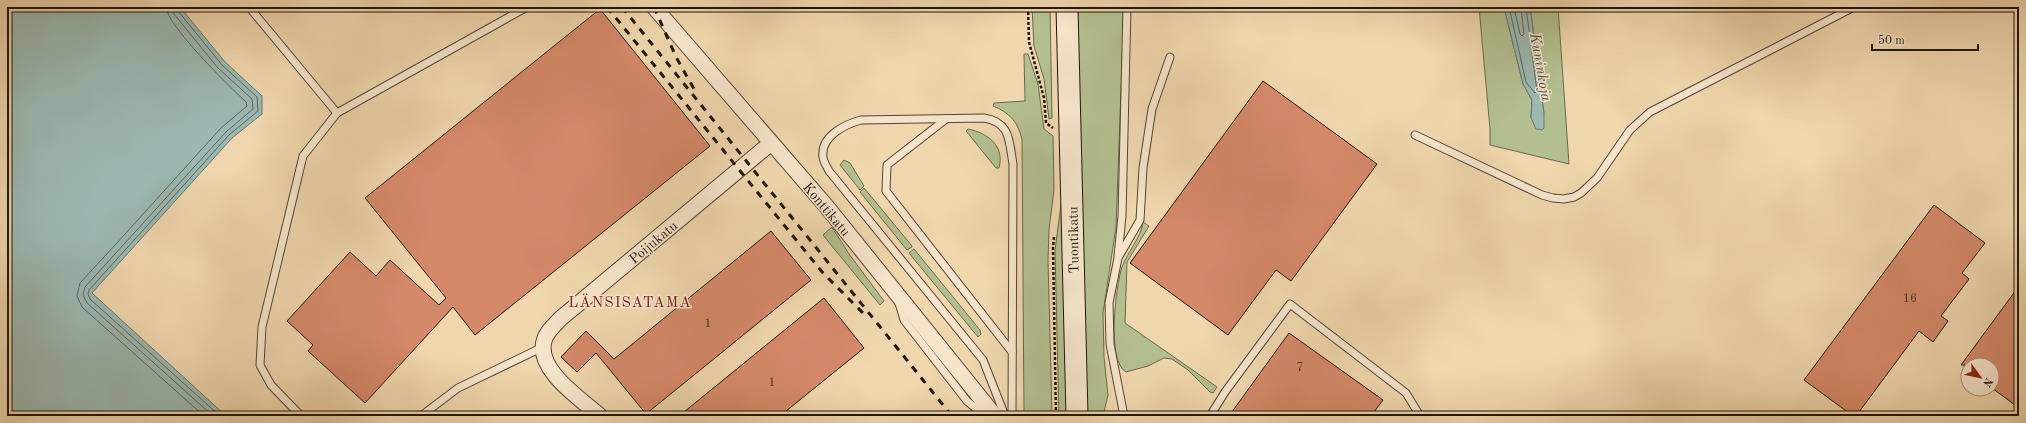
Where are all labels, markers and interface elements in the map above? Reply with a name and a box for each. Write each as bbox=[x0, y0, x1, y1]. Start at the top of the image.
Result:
scale bar bbox=[1872, 26, 1978, 52]
water label: Kuninkoja bbox=[1526, 31, 1553, 103]
text: 50 m bbox=[1878, 34, 1905, 47]
street label: Konttikatu bbox=[800, 180, 853, 240]
street label: Tuontikatu bbox=[1066, 206, 1082, 274]
street label: Poijukatu bbox=[627, 218, 681, 267]
district label: LÄNSISATAMA bbox=[568, 293, 692, 311]
house number: 16 bbox=[1903, 293, 1917, 305]
house number: 1 bbox=[705, 318, 711, 330]
north arrow bbox=[1960, 357, 2000, 397]
house number: 7 bbox=[1297, 362, 1303, 374]
text: N bbox=[1980, 375, 1994, 389]
house number: 1 bbox=[769, 377, 775, 389]

